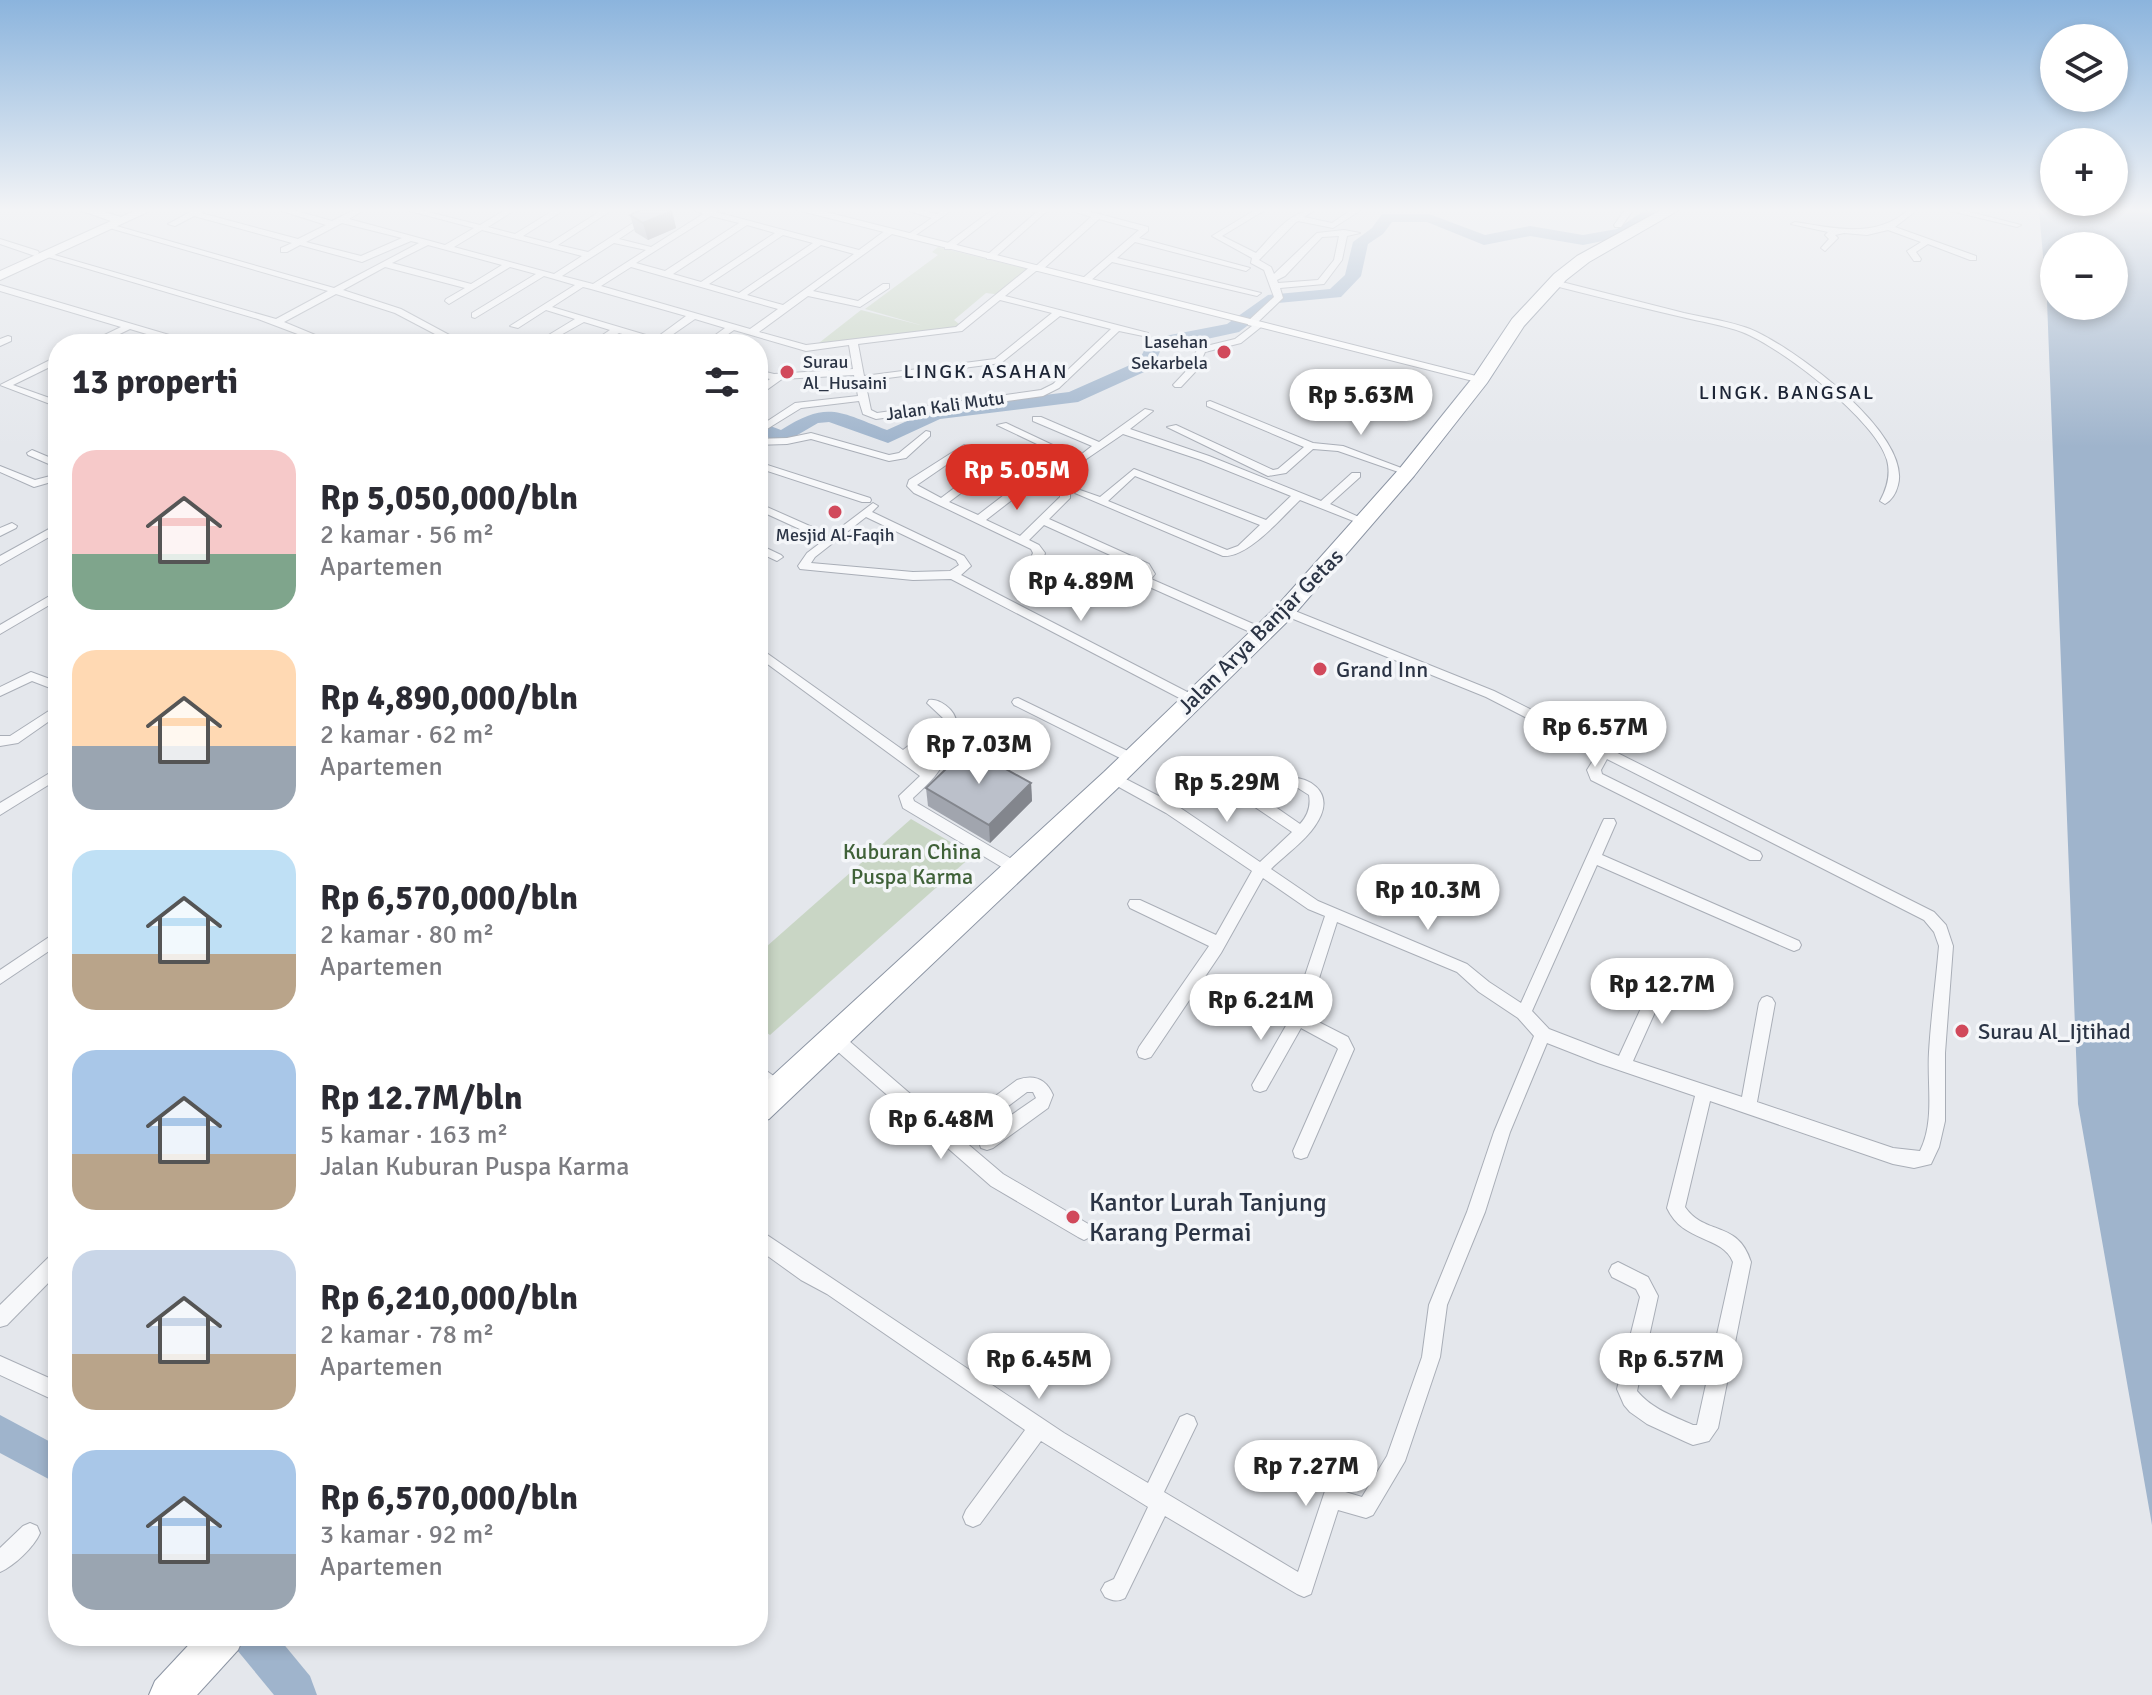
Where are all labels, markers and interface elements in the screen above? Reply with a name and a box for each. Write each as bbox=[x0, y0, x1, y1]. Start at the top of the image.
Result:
map controls bbox=[2040, 24, 2128, 320]
button: layers bbox=[2040, 24, 2128, 112]
button: + bbox=[2040, 128, 2128, 216]
button: − bbox=[2040, 232, 2128, 320]
place label: Lasehan Sekarbela bbox=[1131, 331, 1208, 374]
marker: Lasehan Sekarbela bbox=[1215, 343, 1233, 361]
place label: Surau Al_Husaini bbox=[803, 351, 887, 394]
district label: LINGK. ASAHAN bbox=[903, 359, 1069, 384]
icon: filters bbox=[700, 360, 744, 404]
text: 13 properti bbox=[72, 361, 238, 403]
marker: Surau Al_Husaini bbox=[778, 363, 796, 381]
pin: Rp 5.63M bbox=[1278, 369, 1444, 437]
text: Rp 5.63M bbox=[1308, 379, 1414, 411]
district label: LINGK. BANGSAL bbox=[1699, 380, 1875, 405]
street label: Jalan Kali Mutu bbox=[884, 387, 1006, 425]
pin: Rp 5.05M bbox=[934, 444, 1100, 512]
text: Rp 5.05M bbox=[964, 454, 1070, 486]
text: Rp 5,050,000/bln bbox=[320, 477, 578, 519]
icon: home bbox=[136, 482, 232, 578]
marker: Mesjid Al-Faqih bbox=[826, 503, 844, 521]
text: 2 kamar · 56 m² bbox=[320, 519, 494, 551]
place label: Mesjid Al-Faqih bbox=[775, 524, 895, 546]
street label: Jalan Arya Banjar Getas bbox=[1172, 543, 1349, 720]
text: Apartemen bbox=[320, 551, 443, 583]
pin: Rp 4.89M bbox=[998, 555, 1164, 623]
text: Rp 4.89M bbox=[1028, 565, 1134, 597]
place label: Grand Inn bbox=[1336, 656, 1428, 683]
marker: Grand Inn bbox=[1311, 660, 1329, 678]
text: Rp 4,890,000/bln bbox=[320, 677, 578, 719]
icon: home bbox=[136, 682, 232, 778]
pin: Rp 6.57M bbox=[1512, 701, 1678, 769]
text: Rp 6.57M bbox=[1542, 711, 1648, 743]
pin: Rp 7.03M bbox=[896, 718, 1062, 786]
text: 2 kamar · 62 m² bbox=[320, 719, 494, 751]
text: Rp 7.03M bbox=[926, 728, 1032, 760]
text: Apartemen bbox=[320, 751, 443, 783]
pin: Rp 5.29M bbox=[1144, 756, 1310, 824]
text: Rp 5.29M bbox=[1174, 766, 1280, 798]
park label: Kuburan China Puspa Karma bbox=[843, 838, 981, 890]
pin: Rp 10.3M bbox=[1345, 864, 1511, 932]
text: Rp 10.3M bbox=[1375, 874, 1481, 906]
text: Rp 6,570,000/bln bbox=[320, 877, 578, 919]
icon: home bbox=[136, 882, 232, 978]
text: 2 kamar · 80 m² bbox=[320, 919, 494, 951]
text: Apartemen bbox=[320, 951, 443, 983]
pin: Rp 12.7M bbox=[1579, 958, 1745, 1026]
text: Rp 12.7M bbox=[1609, 968, 1715, 1000]
pin: Rp 6.21M bbox=[1178, 974, 1344, 1042]
text: Rp 6.21M bbox=[1208, 984, 1314, 1016]
place label: Surau Al_Ijtihad bbox=[1978, 1018, 2131, 1045]
marker: Surau Al_Ijtihad bbox=[1953, 1022, 1971, 1040]
text: Rp 12.7M/bln bbox=[320, 1077, 523, 1119]
icon: home bbox=[136, 1082, 232, 1178]
pin: Rp 6.48M bbox=[858, 1093, 1024, 1161]
text: Rp 6.48M bbox=[888, 1103, 994, 1135]
text: 5 kamar · 163 m² bbox=[320, 1119, 508, 1151]
text: Jalan Kuburan Puspa Karma bbox=[320, 1151, 629, 1183]
place label: Kantor Lurah Tanjung Karang Permai bbox=[1089, 1187, 1327, 1249]
marker: Kantor Lurah Tanjung Karang Permai bbox=[1064, 1208, 1082, 1226]
text: Rp 6,210,000/bln bbox=[320, 1277, 578, 1319]
icon: home bbox=[136, 1282, 232, 1378]
text: 2 kamar · 78 m² bbox=[320, 1319, 494, 1351]
pin: Rp 6.45M bbox=[956, 1333, 1122, 1401]
pin: Rp 6.57M bbox=[1588, 1333, 1754, 1401]
text: Rp 6.45M bbox=[986, 1343, 1092, 1375]
text: Rp 6.57M bbox=[1618, 1343, 1724, 1375]
text: Apartemen bbox=[320, 1351, 443, 1383]
pin: Rp 7.27M bbox=[1223, 1440, 1389, 1508]
text: Rp 7.27M bbox=[1253, 1450, 1359, 1482]
text: Rp 6,570,000/bln bbox=[320, 1477, 578, 1519]
icon: home bbox=[136, 1482, 232, 1578]
text: 3 kamar · 92 m² bbox=[320, 1519, 494, 1551]
text: Apartemen bbox=[320, 1551, 443, 1583]

